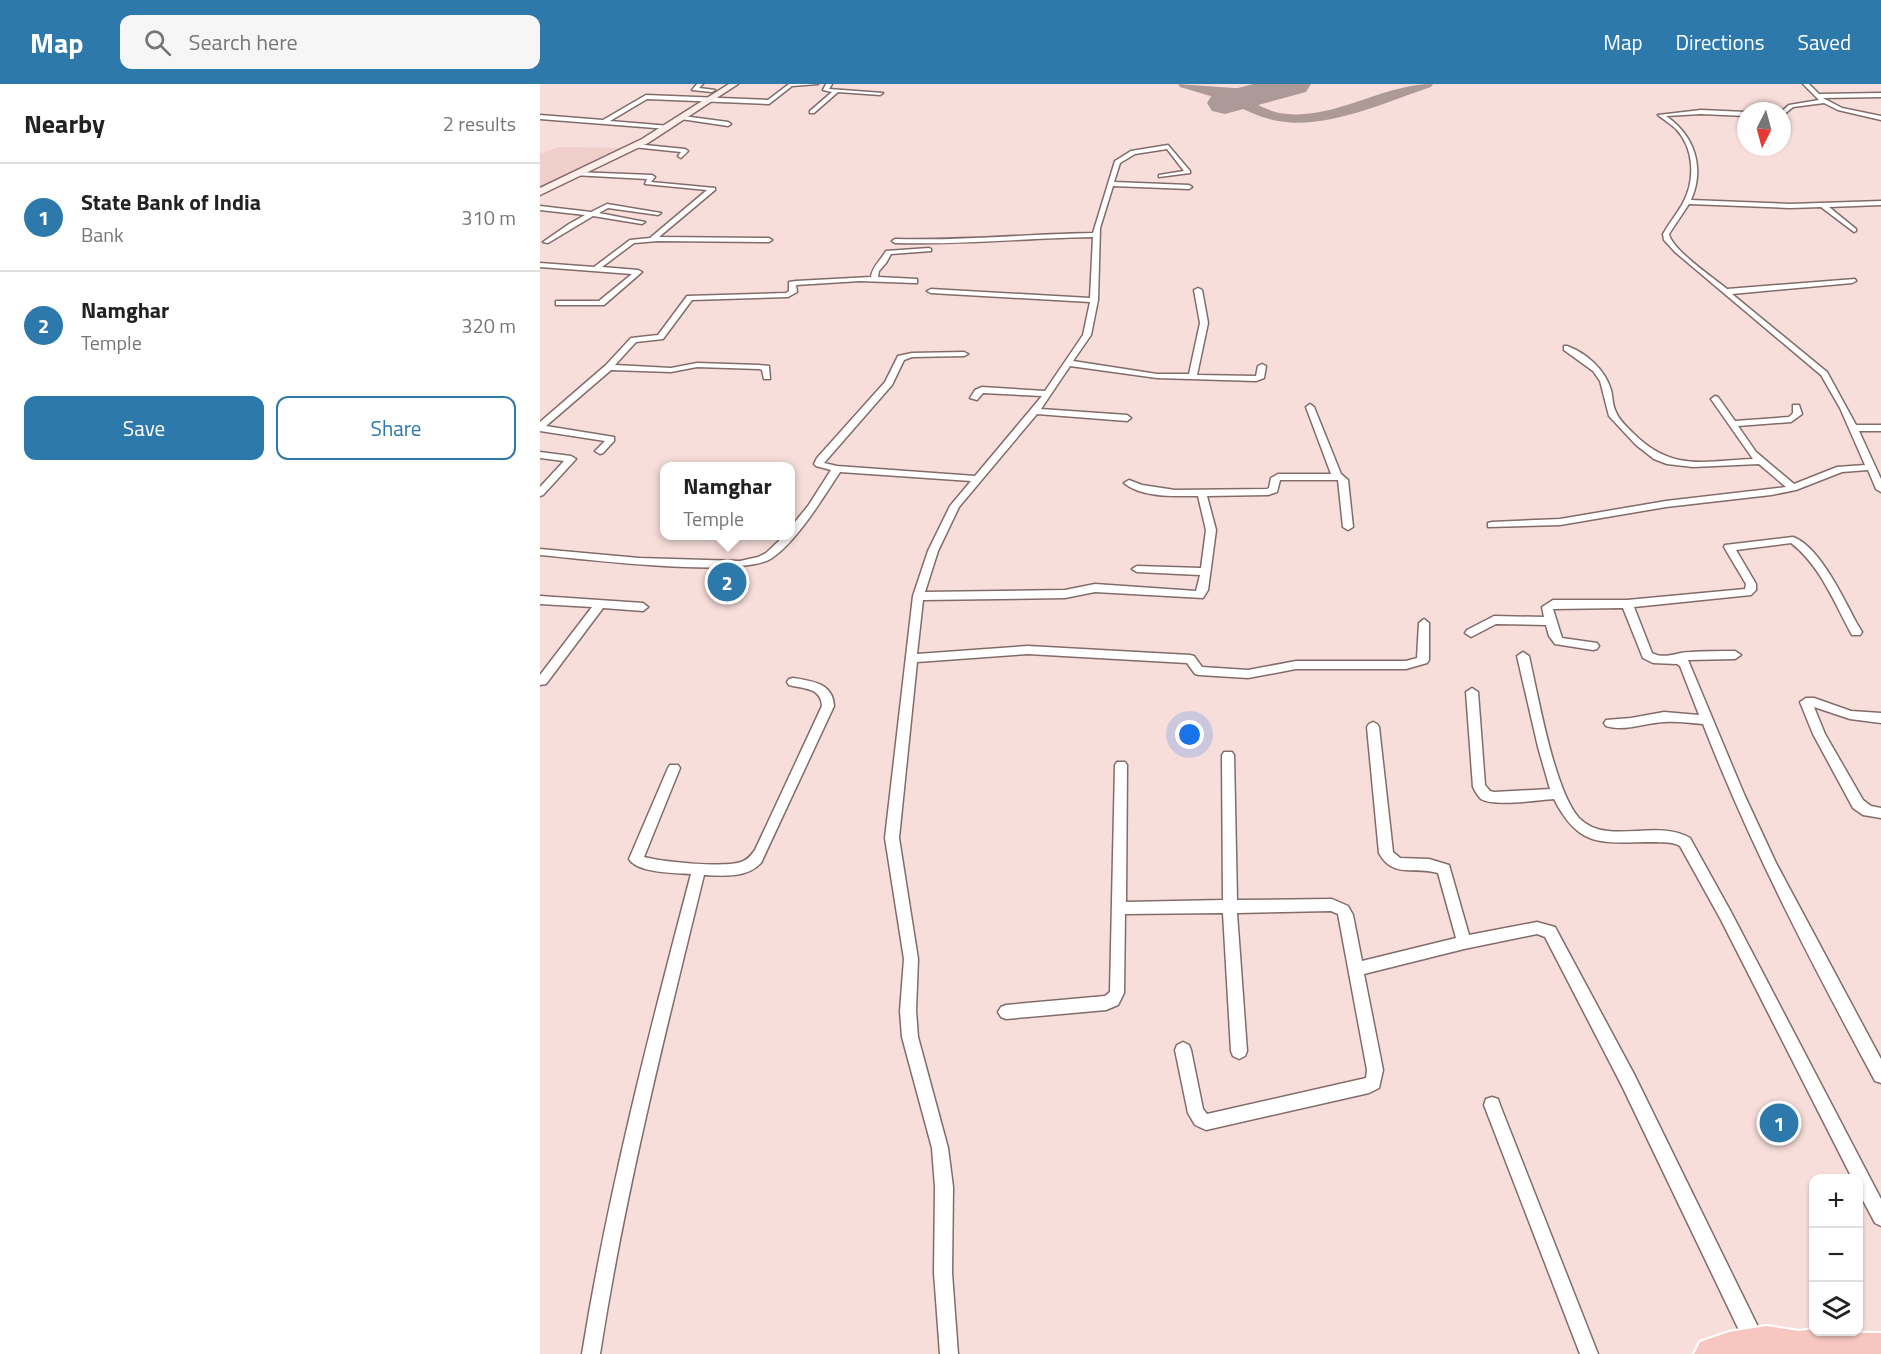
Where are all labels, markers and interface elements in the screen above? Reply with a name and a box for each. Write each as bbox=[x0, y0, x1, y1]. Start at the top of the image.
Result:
search box bbox=[120, 15, 540, 69]
text: Map bbox=[30, 21, 84, 64]
text: Search here bbox=[189, 25, 298, 59]
icon: search bbox=[141, 26, 174, 59]
text: Map bbox=[1603, 26, 1643, 58]
text: Directions bbox=[1676, 26, 1765, 58]
text: Saved bbox=[1798, 26, 1851, 58]
north arrow bbox=[1737, 102, 1791, 156]
text: Nearby bbox=[24, 104, 105, 143]
text: 2 results bbox=[443, 108, 516, 139]
text: State Bank of India bbox=[81, 185, 261, 219]
text: 1 bbox=[38, 202, 49, 233]
text: 310 m bbox=[461, 202, 516, 233]
text: Bank bbox=[81, 219, 124, 250]
text: Namghar bbox=[81, 293, 169, 327]
text: 2 bbox=[38, 310, 49, 341]
text: 320 m bbox=[461, 310, 516, 341]
text: Temple bbox=[81, 327, 142, 358]
button: Save bbox=[24, 396, 264, 460]
button: Share bbox=[276, 396, 516, 460]
popup bbox=[660, 462, 795, 540]
text: Namghar bbox=[683, 469, 772, 503]
text: Temple bbox=[683, 503, 744, 534]
pin: 2 bbox=[708, 560, 747, 604]
your location bbox=[1175, 720, 1204, 749]
pin: 1 bbox=[1760, 1100, 1798, 1146]
map controls bbox=[1809, 1174, 1863, 1336]
button: + bbox=[1809, 1174, 1863, 1228]
button: − bbox=[1809, 1228, 1863, 1282]
button: layers bbox=[1809, 1282, 1863, 1336]

